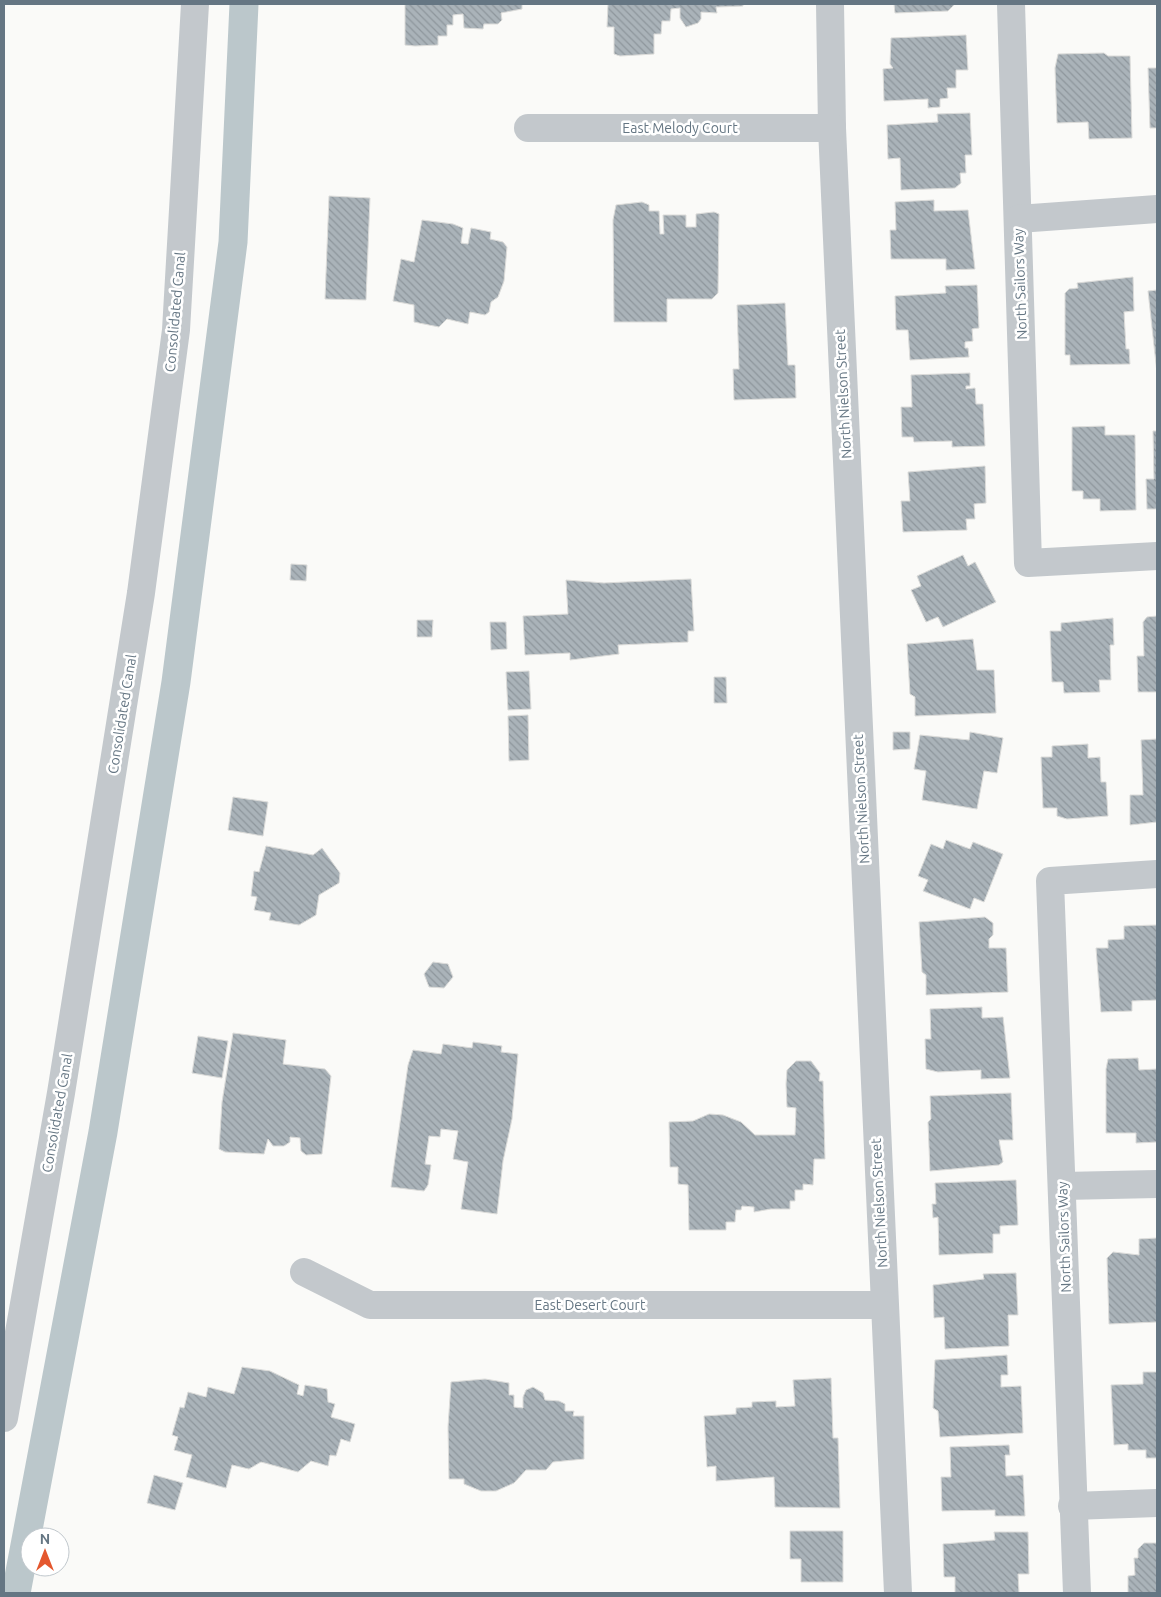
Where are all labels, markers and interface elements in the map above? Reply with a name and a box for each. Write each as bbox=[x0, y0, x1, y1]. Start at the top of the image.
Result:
street label: East Melody Court bbox=[622, 120, 738, 136]
street label: North Sailors Way bbox=[1010, 228, 1030, 340]
street label: Consolidated Canal bbox=[162, 251, 188, 373]
street label: North Nielson Street bbox=[832, 328, 854, 459]
street label: Consolidated Canal bbox=[105, 653, 139, 775]
street label: North Nielson Street bbox=[850, 733, 872, 864]
street label: Consolidated Canal bbox=[39, 1052, 75, 1174]
street label: North Nielson Street bbox=[868, 1137, 890, 1268]
street label: North Sailors Way bbox=[1054, 1181, 1074, 1293]
street label: East Desert Court bbox=[535, 1297, 646, 1313]
north arrow bbox=[20, 1527, 70, 1577]
text: N bbox=[40, 1531, 50, 1547]

